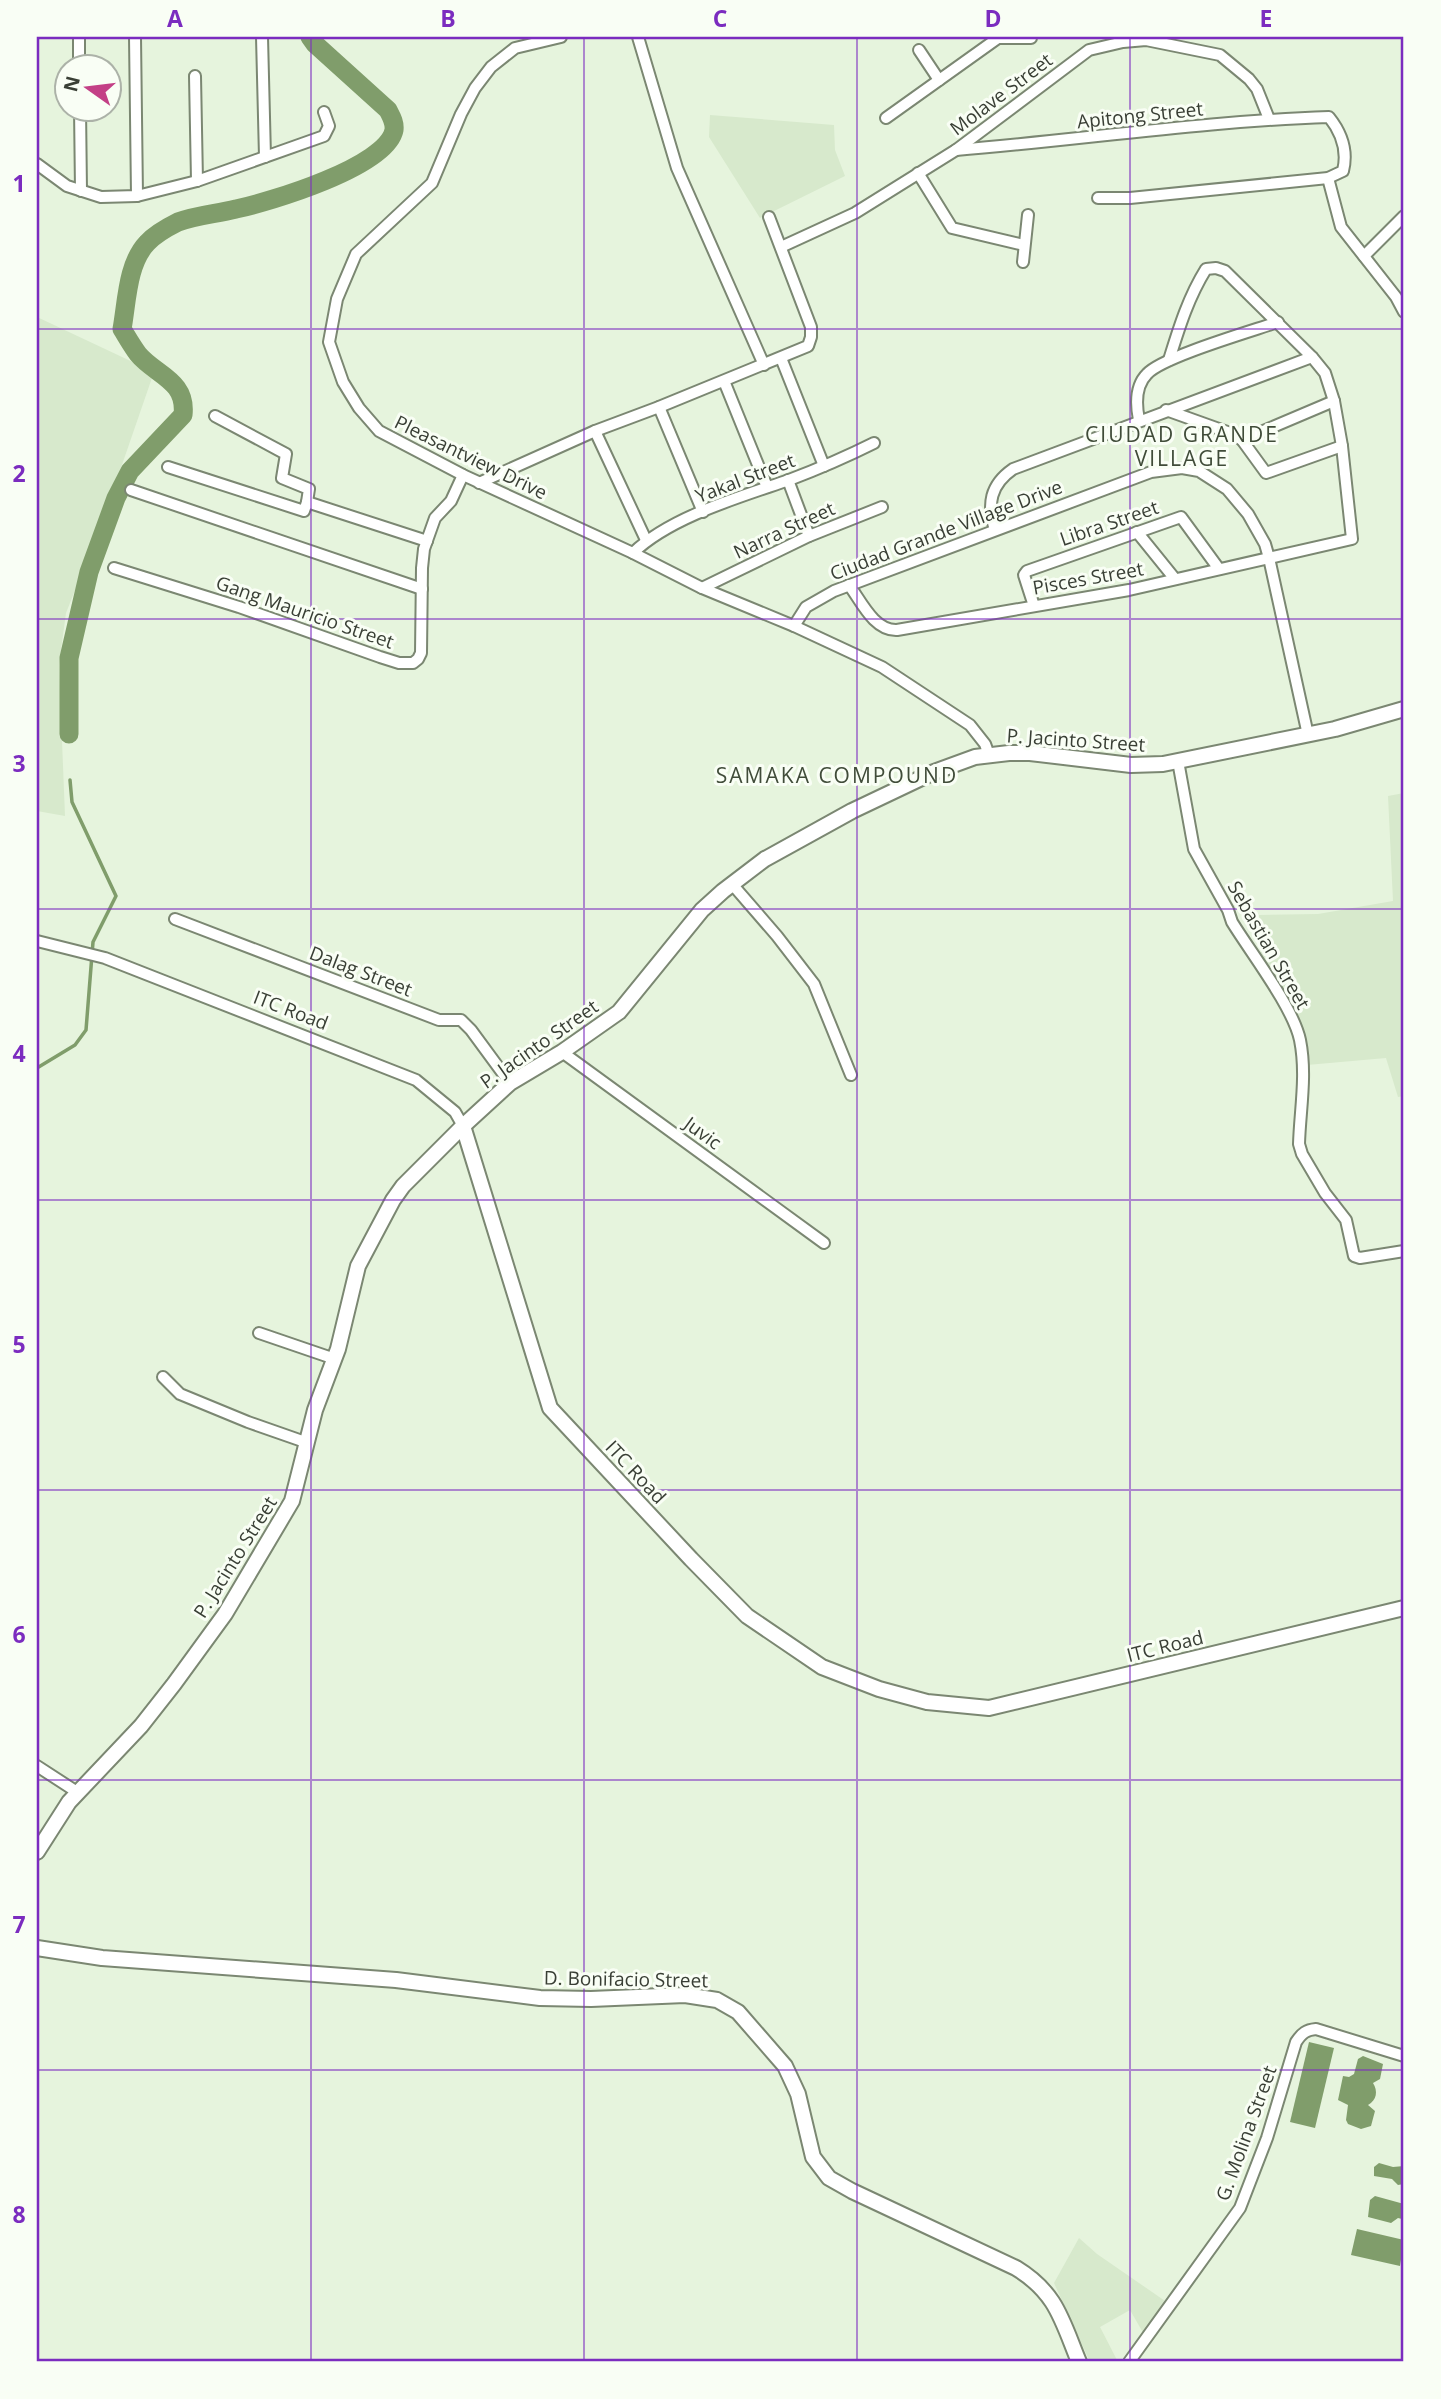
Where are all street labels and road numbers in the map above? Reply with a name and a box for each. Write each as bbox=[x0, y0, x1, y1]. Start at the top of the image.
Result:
street label: Molave Street bbox=[944, 47, 1058, 141]
street label: Apitong Street bbox=[1076, 95, 1205, 135]
street label: Pleasantview Drive bbox=[390, 409, 552, 505]
street label: Yakal Street bbox=[692, 447, 799, 509]
street label: Ciudad Grande Village Drive bbox=[826, 474, 1066, 586]
street label: Libra Street bbox=[1056, 494, 1162, 552]
street label: Narra Street bbox=[729, 495, 839, 565]
street label: Pisces Street bbox=[1031, 555, 1146, 601]
street label: Gang Mauricio Street bbox=[213, 569, 398, 655]
street label: P. Jacinto Street bbox=[1006, 722, 1146, 758]
street label: Sebastian Street bbox=[1222, 876, 1316, 1014]
street label: Dalag Street bbox=[306, 940, 416, 1003]
street label: ITC Road bbox=[250, 984, 332, 1036]
street label: P. Jacinto Street bbox=[475, 993, 603, 1094]
street label: Juvic bbox=[677, 1110, 727, 1155]
street label: ITC Road bbox=[600, 1435, 672, 1509]
street label: P. Jacinto Street bbox=[187, 1491, 283, 1623]
street label: ITC Road bbox=[1124, 1624, 1206, 1668]
street label: D. Bonifacio Street bbox=[544, 1965, 709, 1993]
street label: G. Molina Street bbox=[1209, 2062, 1283, 2204]

